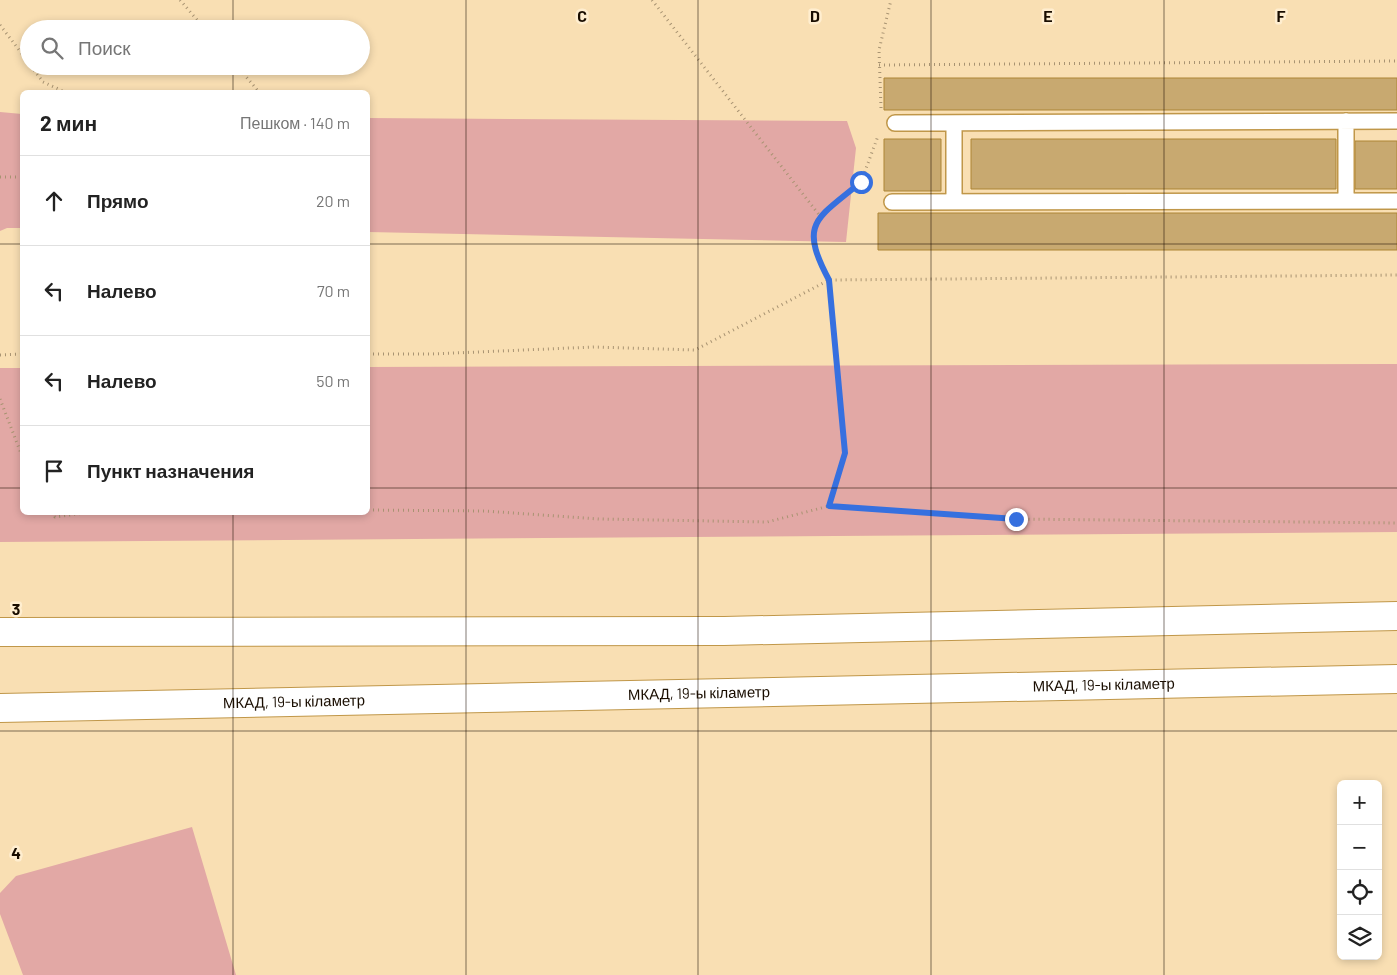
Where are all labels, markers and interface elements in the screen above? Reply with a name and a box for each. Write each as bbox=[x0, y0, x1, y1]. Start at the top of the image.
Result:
text: C bbox=[577, 6, 587, 25]
text: D bbox=[810, 6, 820, 25]
text: E bbox=[1043, 6, 1053, 25]
text: F bbox=[1277, 6, 1286, 25]
search box bbox=[20, 20, 370, 75]
icon: search bbox=[38, 34, 66, 62]
text: Поиск bbox=[78, 36, 131, 59]
text: 2 мин bbox=[40, 110, 97, 135]
text: Пешком · 140 m bbox=[240, 113, 350, 132]
route start bbox=[850, 171, 873, 194]
icon: ahead bbox=[40, 187, 68, 215]
text: Прямо bbox=[87, 189, 149, 212]
text: 20 m bbox=[316, 191, 350, 210]
icon: left bbox=[40, 277, 68, 305]
text: Налево bbox=[87, 279, 157, 302]
text: 70 m bbox=[317, 281, 350, 300]
icon: left bbox=[40, 367, 68, 395]
text: Налево bbox=[87, 369, 157, 392]
text: 50 m bbox=[316, 371, 350, 390]
icon: arrive bbox=[40, 457, 68, 485]
text: Пункт назначения bbox=[87, 459, 254, 482]
route end bbox=[1005, 508, 1028, 531]
text: 3 bbox=[12, 599, 20, 618]
street label: МКАД, 19-ы кіламетр bbox=[1032, 674, 1175, 695]
street label: МКАД, 19-ы кіламетр bbox=[628, 682, 770, 703]
street label: МКАД, 19-ы кіламетр bbox=[223, 690, 365, 711]
map controls bbox=[1337, 780, 1382, 960]
button: + bbox=[1337, 780, 1382, 825]
button: − bbox=[1337, 825, 1382, 870]
text: 4 bbox=[11, 843, 21, 862]
button: locate bbox=[1337, 870, 1382, 915]
button: layers bbox=[1337, 915, 1382, 960]

